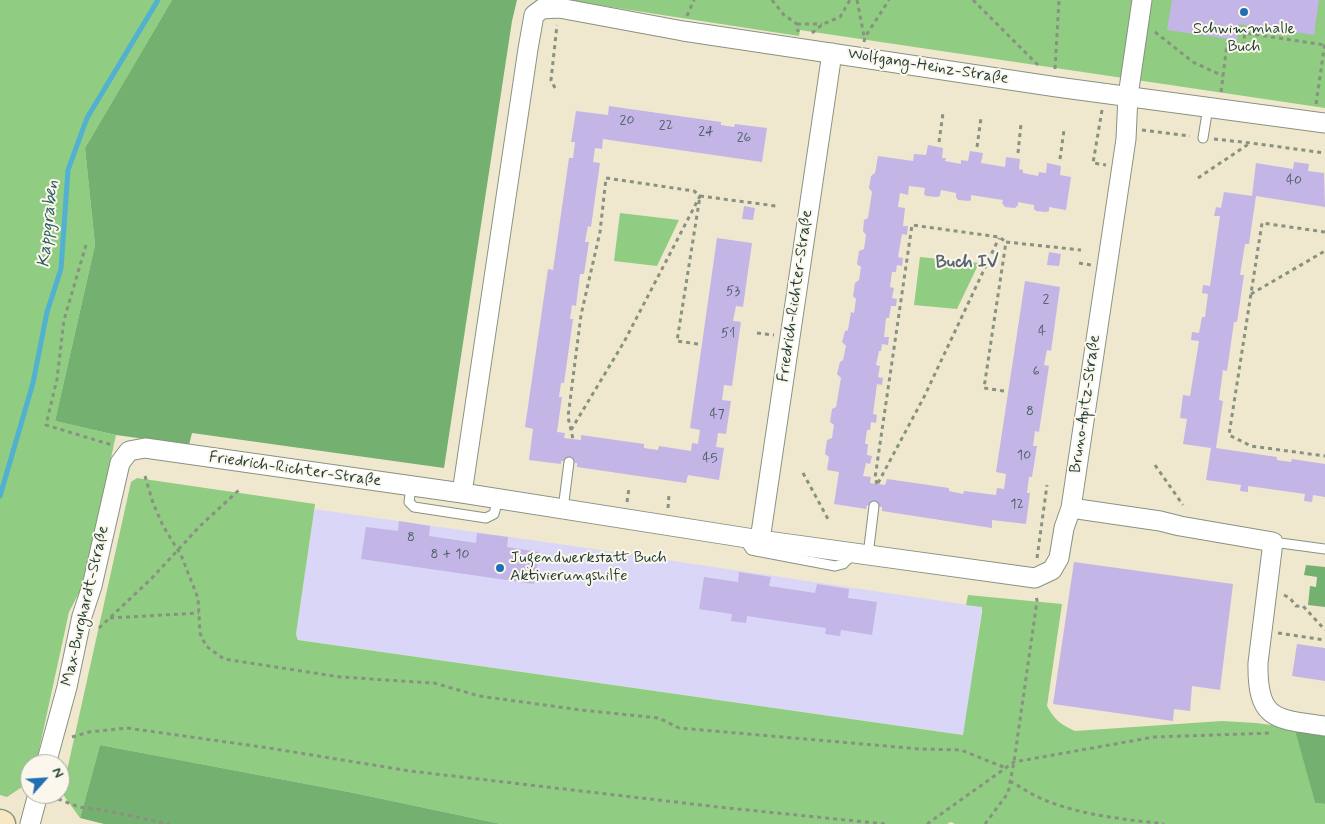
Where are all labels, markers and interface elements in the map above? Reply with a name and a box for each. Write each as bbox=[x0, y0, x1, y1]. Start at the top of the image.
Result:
marker: Schwimmhalle Buch bbox=[1238, 6, 1250, 18]
place label: Schwimmhalle Buch bbox=[1193, 20, 1295, 58]
street label: Wolfgang-Heinz-Straße bbox=[846, 45, 1010, 89]
house number: 20 bbox=[620, 113, 634, 129]
house number: 22 bbox=[659, 118, 673, 134]
house number: 24 bbox=[698, 124, 714, 140]
house number: 26 bbox=[737, 130, 751, 146]
house number: 40 bbox=[1286, 173, 1302, 189]
water label: Kappgraben bbox=[34, 179, 64, 269]
street label: Friedrich-Richter-Straße bbox=[774, 209, 818, 383]
district label: Buch IV bbox=[935, 252, 999, 274]
house number: 53 bbox=[726, 284, 740, 300]
house number: 2 bbox=[1043, 292, 1049, 308]
house number: 4 bbox=[1038, 324, 1046, 340]
house number: 51 bbox=[721, 326, 735, 342]
street label: Bruno-Apitz-Straße bbox=[1067, 334, 1105, 474]
house number: 6 bbox=[1032, 364, 1040, 380]
house number: 8 bbox=[1026, 404, 1034, 420]
house number: 47 bbox=[709, 407, 725, 423]
street label: Friedrich-Richter-Straße bbox=[208, 448, 382, 492]
house number: 10 bbox=[1017, 448, 1031, 464]
house number: 45 bbox=[702, 451, 718, 467]
house number: 12 bbox=[1010, 497, 1024, 513]
street label: Max-Burghardt-Straße bbox=[58, 524, 114, 688]
house number: 8 bbox=[407, 530, 415, 546]
house number: 8 + 10 bbox=[430, 547, 470, 563]
place label: Jugendwerkstatt Buch Aktivierungshilfe bbox=[510, 549, 667, 587]
marker: Jugendwerkstatt Buch Aktivierungshilfe bbox=[494, 562, 506, 574]
north arrow bbox=[20, 754, 70, 804]
text: N bbox=[47, 765, 68, 781]

